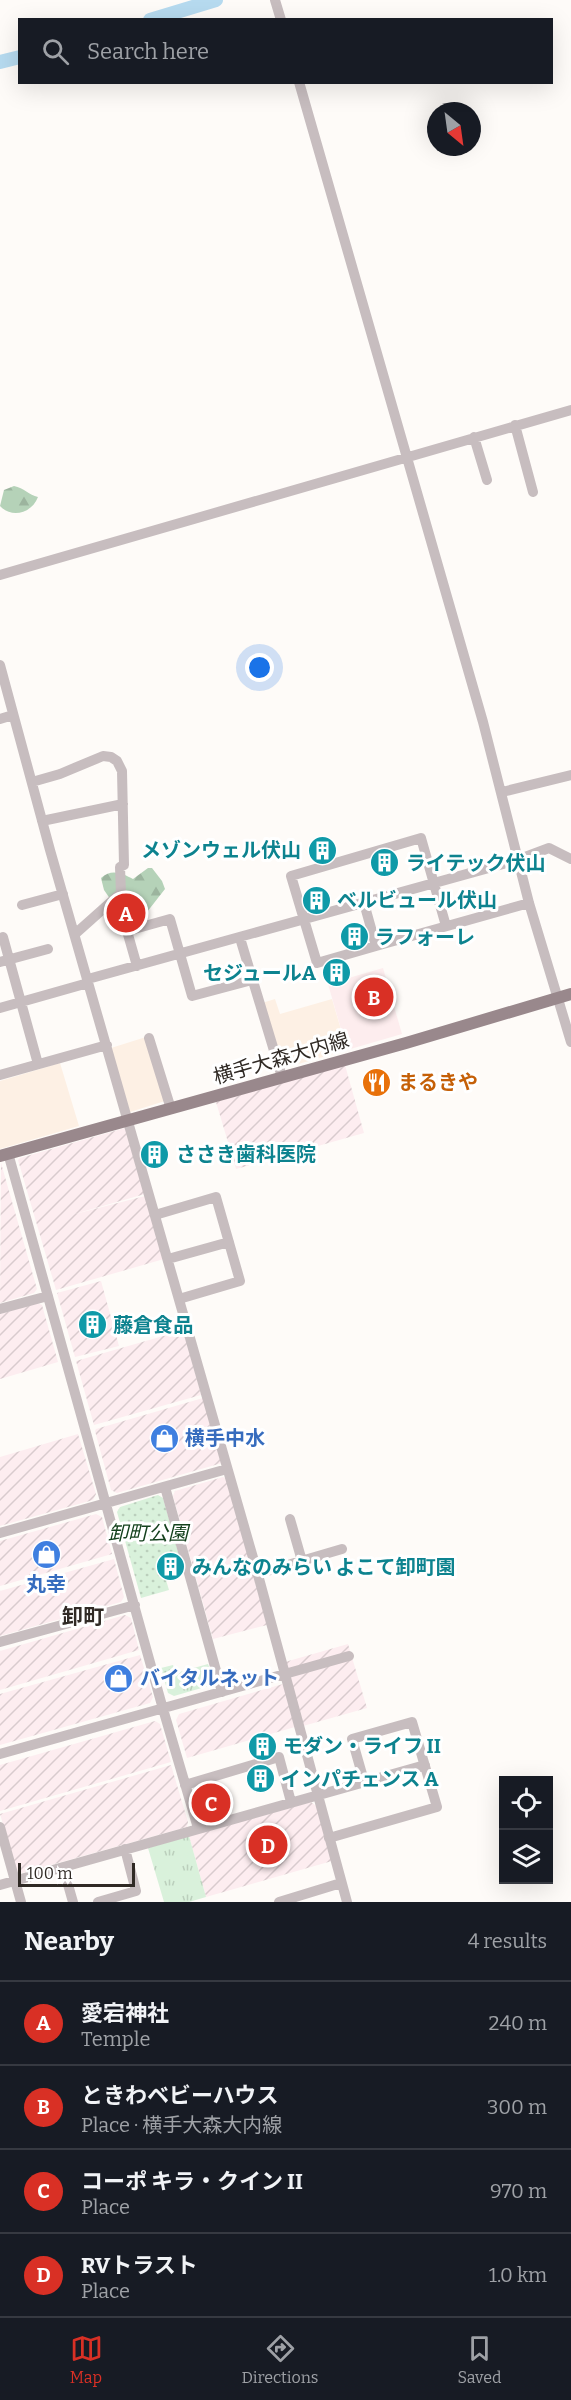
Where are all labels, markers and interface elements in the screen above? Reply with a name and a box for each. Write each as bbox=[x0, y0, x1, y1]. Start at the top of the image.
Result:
search box bbox=[18, 18, 553, 84]
icon: search bbox=[39, 35, 72, 68]
text: Search here bbox=[87, 38, 209, 65]
north arrow bbox=[427, 102, 481, 156]
your location bbox=[245, 653, 274, 682]
building icon: メゾンウェル伏山 bbox=[306, 834, 338, 866]
place label: メゾンウェル伏山 bbox=[141, 838, 301, 862]
building icon: ライテック伏山 bbox=[369, 847, 401, 879]
place label: ライテック伏山 bbox=[406, 851, 546, 875]
building icon: ベルビュール伏山 bbox=[300, 884, 332, 916]
place label: ベルビュール伏山 bbox=[337, 888, 497, 912]
pin: A bbox=[106, 890, 146, 936]
building icon: ラフォーレ bbox=[338, 921, 370, 953]
place label: ラフォーレ bbox=[375, 925, 475, 949]
building icon: セジュールA bbox=[321, 957, 353, 989]
place label: セジュールA bbox=[203, 961, 317, 985]
pin: B bbox=[354, 974, 394, 1020]
street label: 横手大森大内線 bbox=[210, 1027, 352, 1089]
restaurant icon: まるきや bbox=[361, 1066, 393, 1098]
place label: まるきや bbox=[398, 1070, 478, 1094]
building icon: ささき歯科医院 bbox=[139, 1138, 171, 1170]
place label: ささき歯科医院 bbox=[176, 1142, 316, 1166]
building icon: 藤倉食品 bbox=[76, 1309, 108, 1341]
place label: 藤倉食品 bbox=[113, 1313, 193, 1337]
shop icon: 横手中水 bbox=[148, 1422, 180, 1454]
place label: 横手中水 bbox=[185, 1426, 265, 1450]
park label: 卸町公園 bbox=[108, 1521, 191, 1545]
shop icon: 丸幸 bbox=[30, 1538, 62, 1570]
building icon: みんなのみらい よこて卸町園 bbox=[155, 1551, 187, 1583]
place label: みんなのみらい よこて卸町園 bbox=[192, 1555, 456, 1579]
place label: 丸幸 bbox=[26, 1572, 66, 1596]
district label: 卸町 bbox=[62, 1604, 104, 1630]
shop icon: バイタルネット bbox=[103, 1662, 135, 1694]
place label: バイタルネット bbox=[140, 1666, 279, 1690]
building icon: モダン・ライフ II bbox=[246, 1730, 278, 1762]
place label: モダン・ライフ II bbox=[283, 1734, 441, 1758]
building icon: インパチェンス A bbox=[244, 1763, 276, 1795]
place label: インパチェンス A bbox=[281, 1767, 439, 1791]
map controls bbox=[499, 1776, 553, 1884]
button: locate bbox=[499, 1776, 553, 1830]
pin: C bbox=[192, 1780, 230, 1826]
pin: D bbox=[248, 1822, 288, 1868]
button: layers bbox=[499, 1830, 553, 1884]
scale bar bbox=[18, 1860, 135, 1888]
text: 100 m bbox=[27, 1864, 72, 1883]
text: Nearby bbox=[24, 1926, 114, 1957]
text: 4 results bbox=[468, 1929, 547, 1953]
text: 愛宕神社 bbox=[81, 2000, 169, 2027]
text: A bbox=[36, 2011, 51, 2035]
text: 240 m bbox=[489, 2011, 547, 2035]
text: Temple bbox=[81, 2027, 150, 2051]
text: ときわベビーハウス bbox=[81, 2082, 279, 2109]
text: B bbox=[37, 2095, 50, 2119]
text: 300 m bbox=[487, 2095, 547, 2119]
text: Place · 横手大森大内線 bbox=[81, 2113, 282, 2137]
text: コーポ キラ・クイン II bbox=[81, 2168, 303, 2195]
text: C bbox=[37, 2179, 50, 2203]
text: 970 m bbox=[490, 2179, 547, 2203]
text: Place bbox=[81, 2195, 130, 2219]
text: RVトラスト bbox=[81, 2252, 198, 2279]
text: D bbox=[36, 2263, 51, 2287]
text: 1.0 km bbox=[489, 2263, 547, 2287]
text: Place bbox=[81, 2279, 130, 2303]
tab: Map bbox=[70, 2332, 103, 2387]
tab: Directions bbox=[242, 2332, 319, 2387]
tab: Saved bbox=[458, 2332, 501, 2387]

